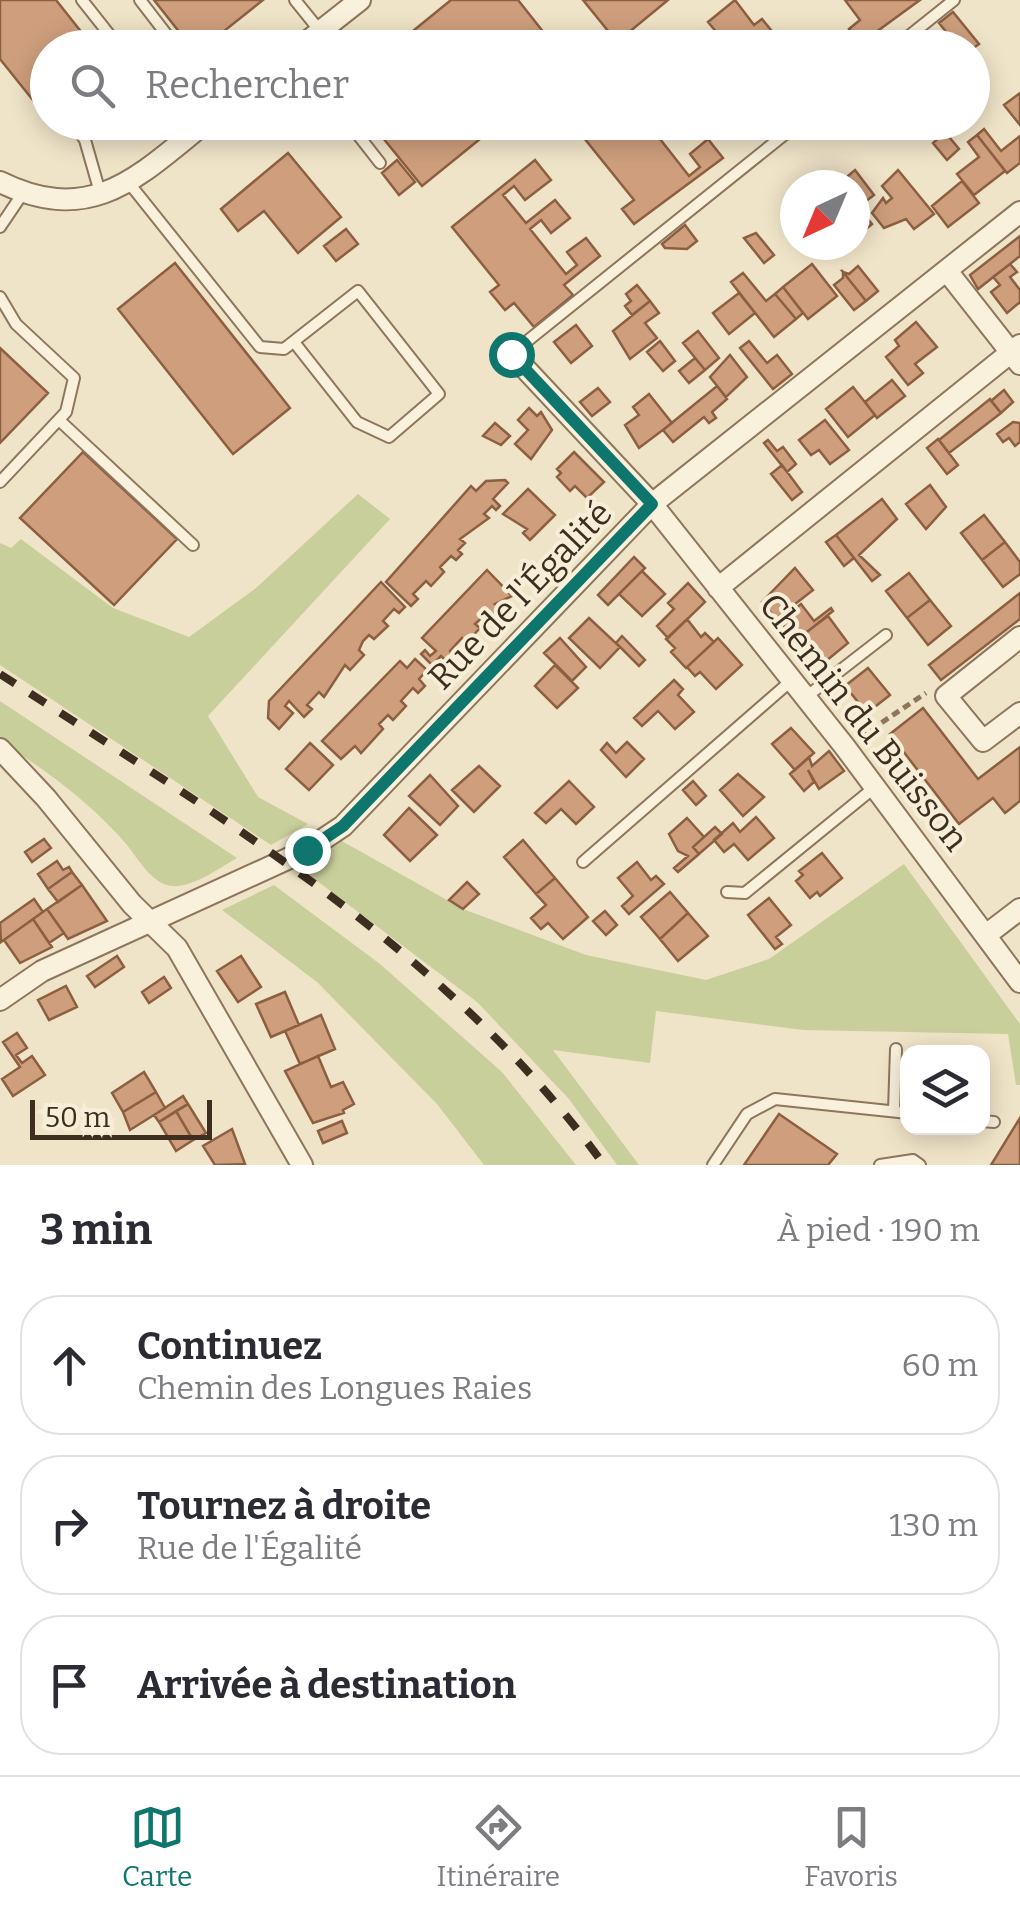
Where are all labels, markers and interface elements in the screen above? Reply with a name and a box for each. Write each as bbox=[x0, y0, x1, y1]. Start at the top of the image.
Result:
search box bbox=[30, 30, 990, 140]
icon: search bbox=[65, 58, 120, 113]
text: Rechercher bbox=[145, 62, 349, 108]
north arrow bbox=[780, 170, 870, 260]
route start bbox=[489, 332, 535, 378]
street label: Rue de l'Égalité bbox=[419, 492, 621, 698]
street label: Chemin du Buisson bbox=[751, 585, 977, 859]
route end bbox=[285, 828, 331, 874]
map controls bbox=[900, 1045, 990, 1135]
button: layers bbox=[900, 1045, 990, 1135]
scale bar bbox=[30, 1095, 212, 1140]
text: 50 m bbox=[45, 1101, 110, 1134]
text: 3 min bbox=[40, 1205, 152, 1255]
text: À pied · 190 m bbox=[777, 1211, 980, 1249]
text: Continuez bbox=[137, 1323, 322, 1369]
icon: ahead bbox=[42, 1338, 97, 1393]
text: 60 m bbox=[902, 1346, 978, 1384]
text: Chemin des Longues Raies bbox=[137, 1369, 532, 1407]
text: Tournez à droite bbox=[137, 1483, 431, 1529]
icon: right bbox=[42, 1498, 97, 1553]
text: 130 m bbox=[889, 1506, 978, 1544]
text: Rue de l'Égalité bbox=[137, 1529, 362, 1567]
icon: arrive bbox=[42, 1658, 97, 1713]
text: Arrivée à destination bbox=[137, 1662, 516, 1708]
tab: Carte bbox=[122, 1800, 192, 1893]
tab: Itinéraire bbox=[437, 1800, 560, 1893]
tab: Favoris bbox=[804, 1800, 898, 1893]

